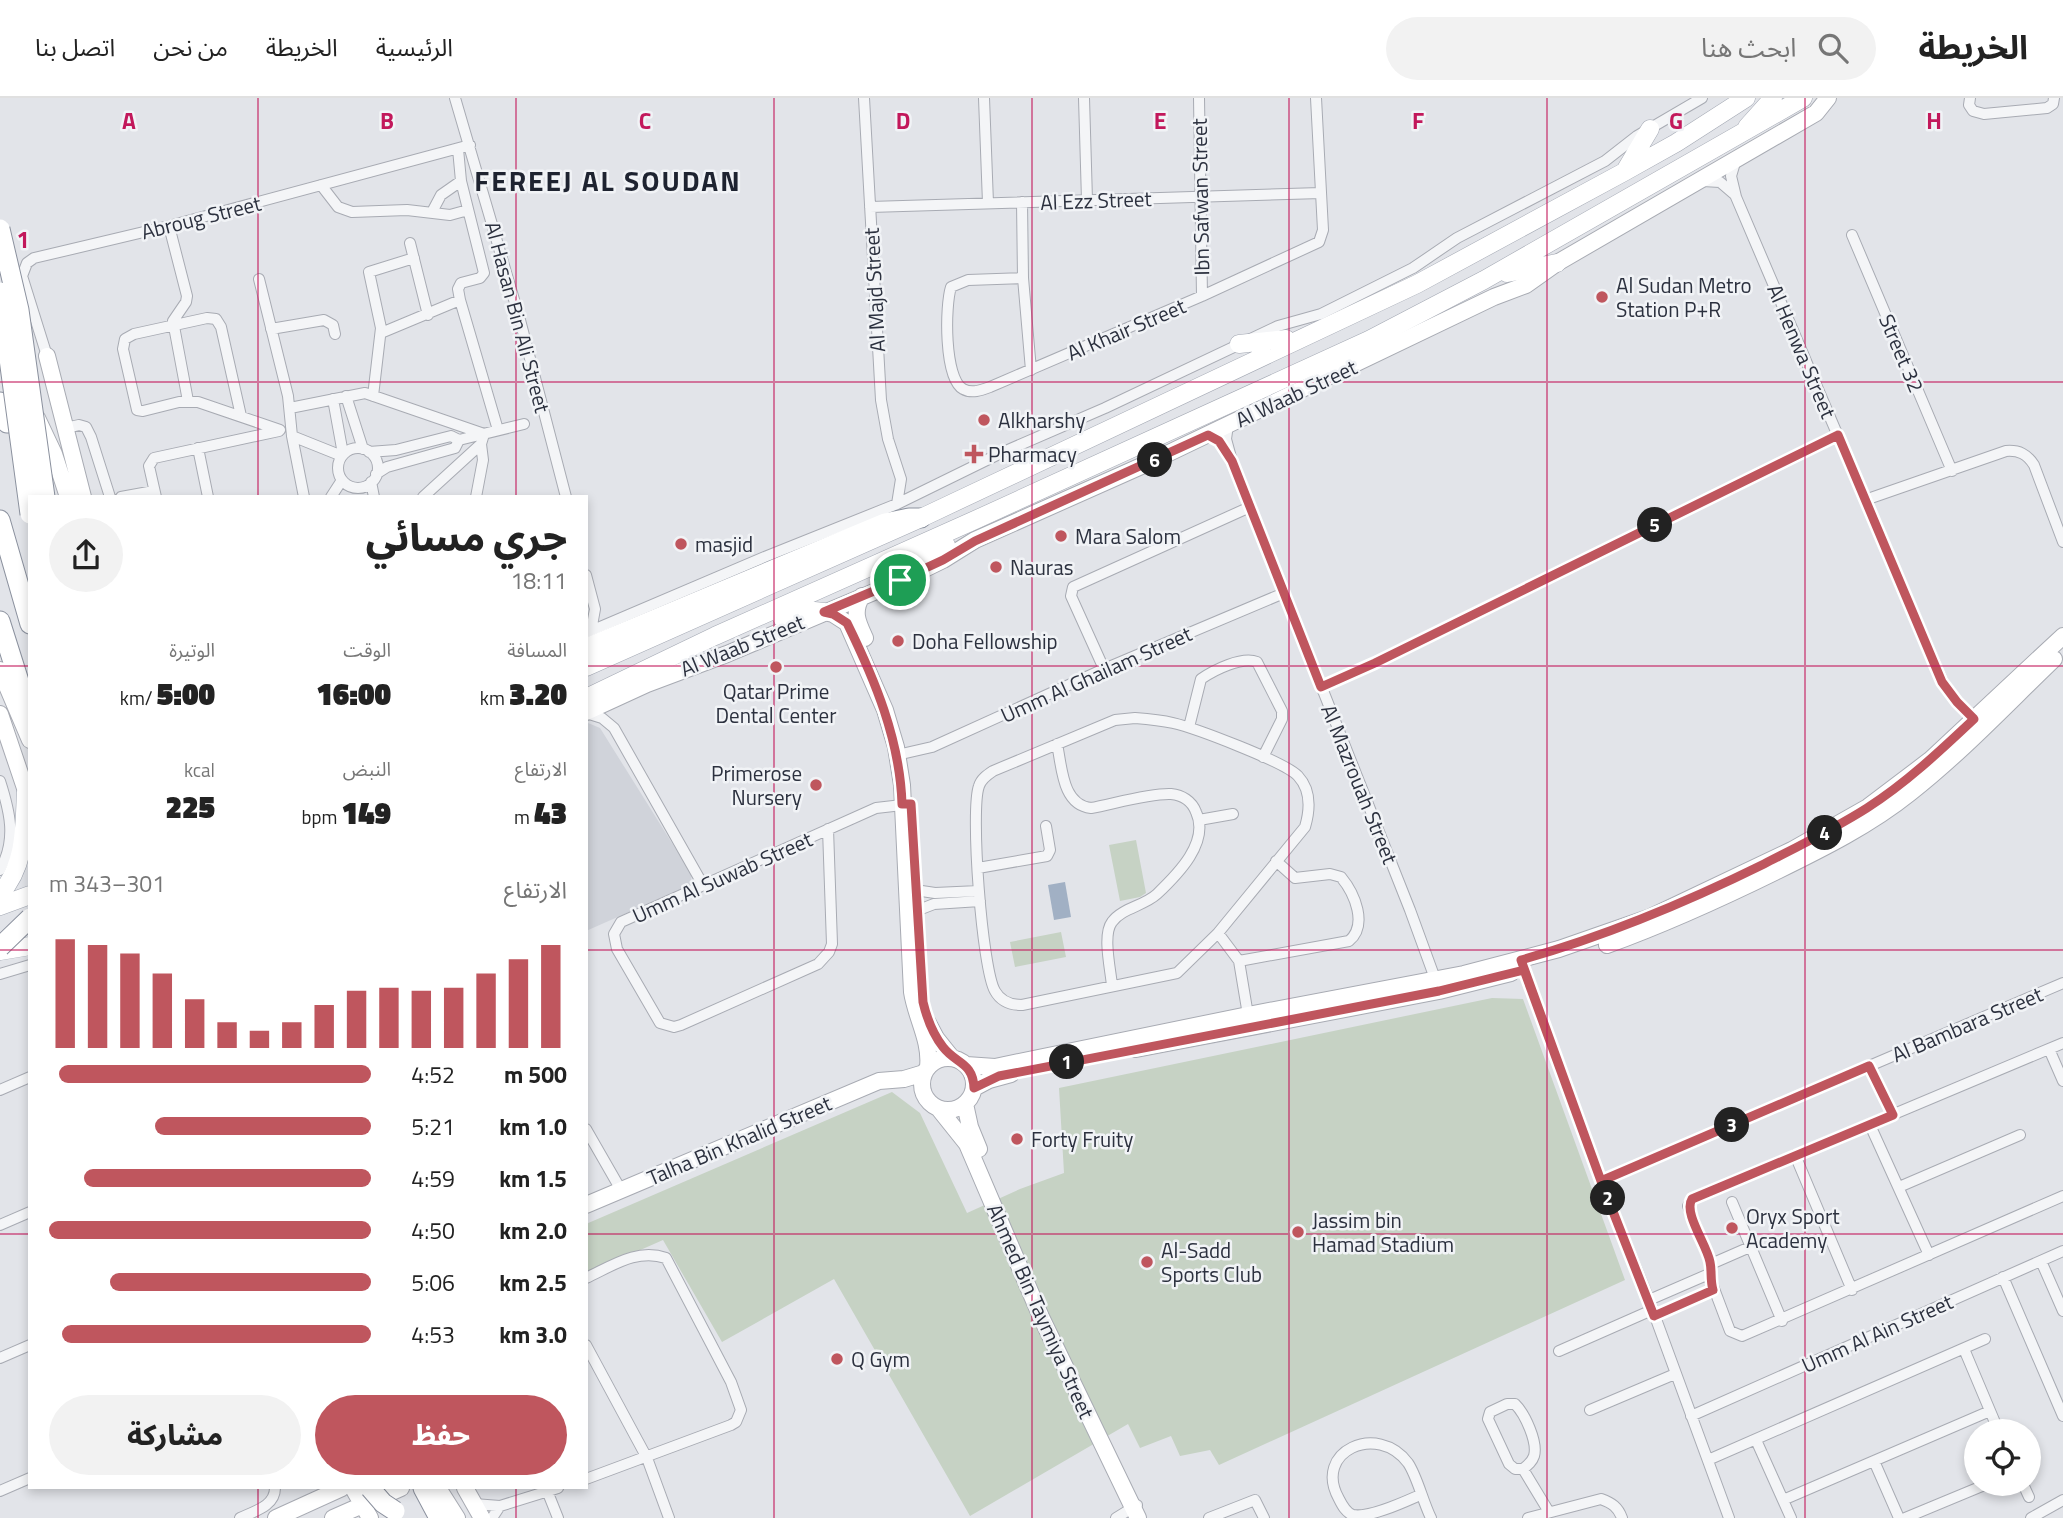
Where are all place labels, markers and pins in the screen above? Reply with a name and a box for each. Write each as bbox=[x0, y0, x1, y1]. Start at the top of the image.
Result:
place label: Al Sudan Metro Station P+R bbox=[1616, 269, 1752, 325]
marker: Al Sudan Metro Station P+R bbox=[1594, 289, 1610, 305]
place label: Alkharshy bbox=[998, 404, 1086, 436]
marker: Alkharshy bbox=[976, 412, 992, 428]
place label: Pharmacy bbox=[988, 438, 1077, 470]
pin: 6 bbox=[1138, 442, 1172, 478]
marker: Pharmacy bbox=[966, 446, 982, 462]
pin: 5 bbox=[1638, 508, 1672, 542]
place label: Mara Salom bbox=[1075, 520, 1181, 552]
place label: masjid bbox=[695, 528, 753, 560]
marker: Mara Salom bbox=[1053, 528, 1069, 544]
marker: masjid bbox=[673, 536, 689, 552]
pin bbox=[870, 550, 930, 610]
place label: Nauras bbox=[1010, 551, 1073, 583]
marker: Nauras bbox=[988, 559, 1004, 575]
place label: Doha Fellowship bbox=[912, 625, 1058, 657]
marker: Doha Fellowship bbox=[890, 633, 906, 649]
marker: Qatar Prime Dental Center bbox=[768, 659, 784, 675]
place label: Qatar Prime Dental Center bbox=[715, 675, 837, 731]
place label: Primerose Nursery bbox=[711, 757, 802, 813]
marker: Primerose Nursery bbox=[808, 777, 824, 793]
pin: 4 bbox=[1808, 816, 1842, 850]
pin: 1 bbox=[1050, 1044, 1084, 1080]
pin: 3 bbox=[1714, 1108, 1750, 1142]
place label: Forty Fruity bbox=[1031, 1123, 1133, 1155]
marker: Forty Fruity bbox=[1009, 1131, 1025, 1147]
pin: 2 bbox=[1590, 1180, 1626, 1216]
place label: Oryx Sport Academy bbox=[1746, 1200, 1840, 1256]
place label: Jassim bin Hamad Stadium bbox=[1312, 1204, 1454, 1260]
marker: Oryx Sport Academy bbox=[1724, 1220, 1740, 1236]
marker: Jassim bin Hamad Stadium bbox=[1290, 1224, 1306, 1240]
place label: Al-Sadd Sports Club bbox=[1161, 1234, 1262, 1290]
marker: Al-Sadd Sports Club bbox=[1139, 1254, 1155, 1270]
place label: Q Gym bbox=[851, 1343, 910, 1375]
marker: Q Gym bbox=[829, 1351, 845, 1367]

